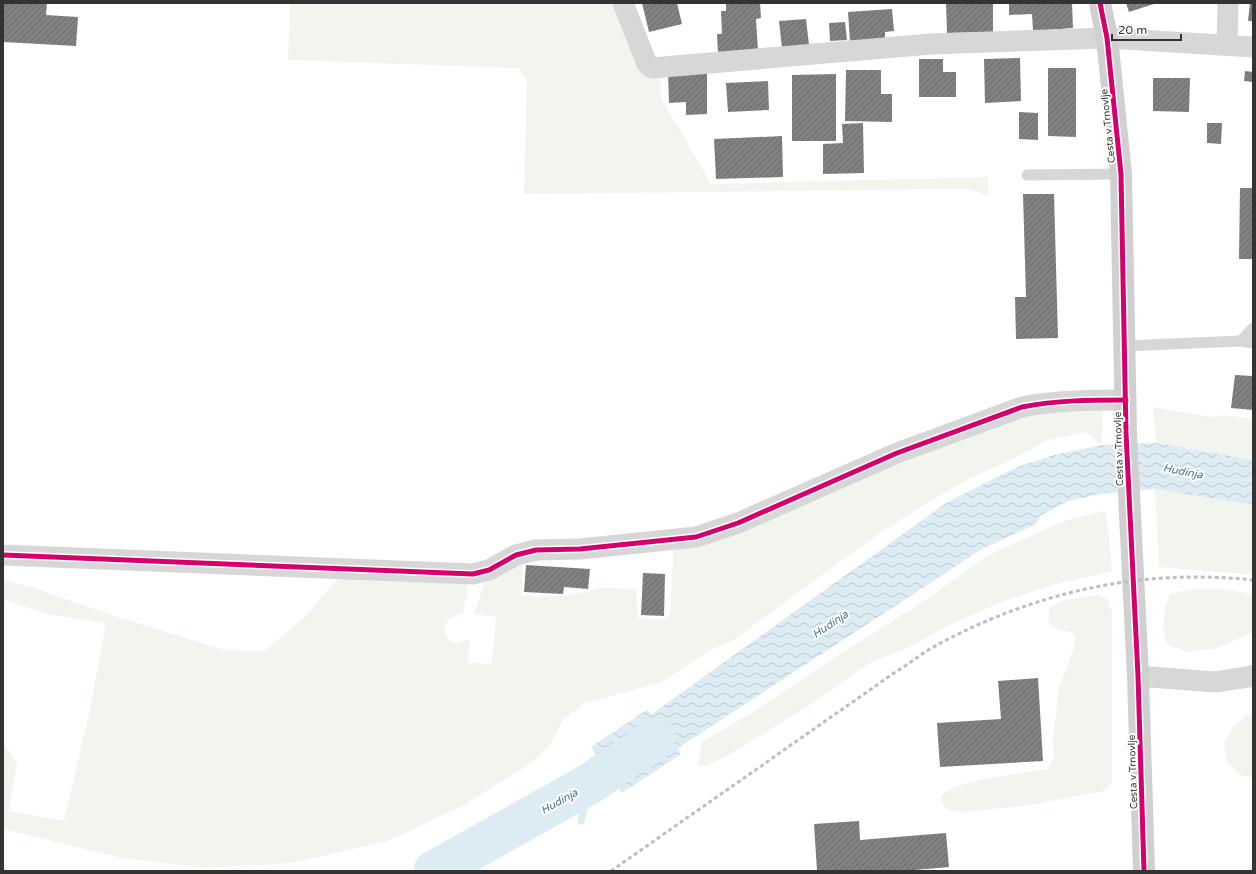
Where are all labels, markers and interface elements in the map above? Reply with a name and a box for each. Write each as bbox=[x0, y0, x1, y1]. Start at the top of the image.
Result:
scale bar bbox=[1112, 16, 1181, 42]
text: 20 m bbox=[1118, 23, 1147, 37]
street label: Cesta v Trnovlje bbox=[1098, 88, 1118, 164]
street label: Cesta v Trnovlje bbox=[1112, 411, 1126, 486]
water label: Hudinja bbox=[1162, 461, 1205, 482]
water label: Hudinja bbox=[810, 607, 851, 641]
street label: Cesta v Trnovlje bbox=[1126, 734, 1140, 809]
water label: Hudinja bbox=[539, 786, 581, 817]

